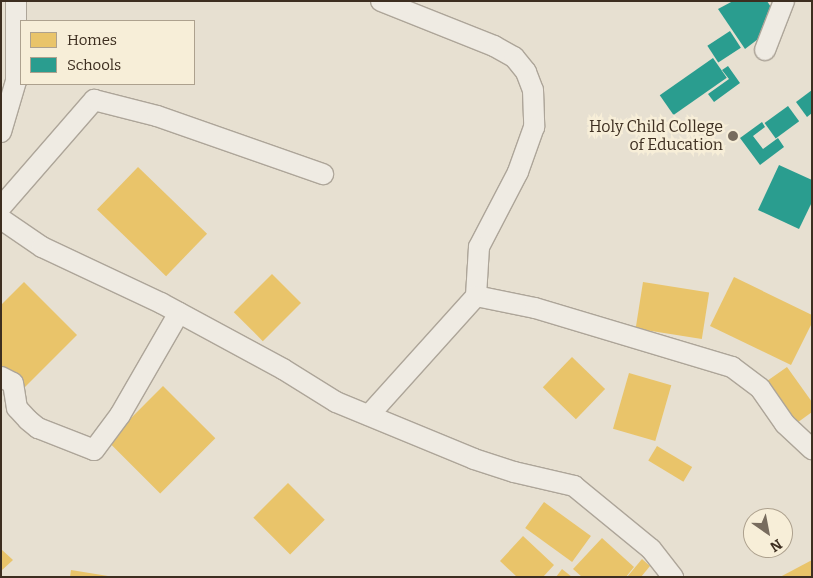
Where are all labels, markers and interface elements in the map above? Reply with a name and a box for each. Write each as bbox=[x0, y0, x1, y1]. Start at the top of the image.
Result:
legend bbox=[20, 20, 195, 85]
text: Homes bbox=[67, 31, 117, 49]
text: Schools bbox=[67, 56, 121, 74]
place label: Holy Child College of Education bbox=[589, 117, 723, 155]
marker: Holy Child College of Education bbox=[727, 130, 739, 142]
north arrow bbox=[743, 508, 793, 558]
text: N bbox=[767, 535, 785, 555]

